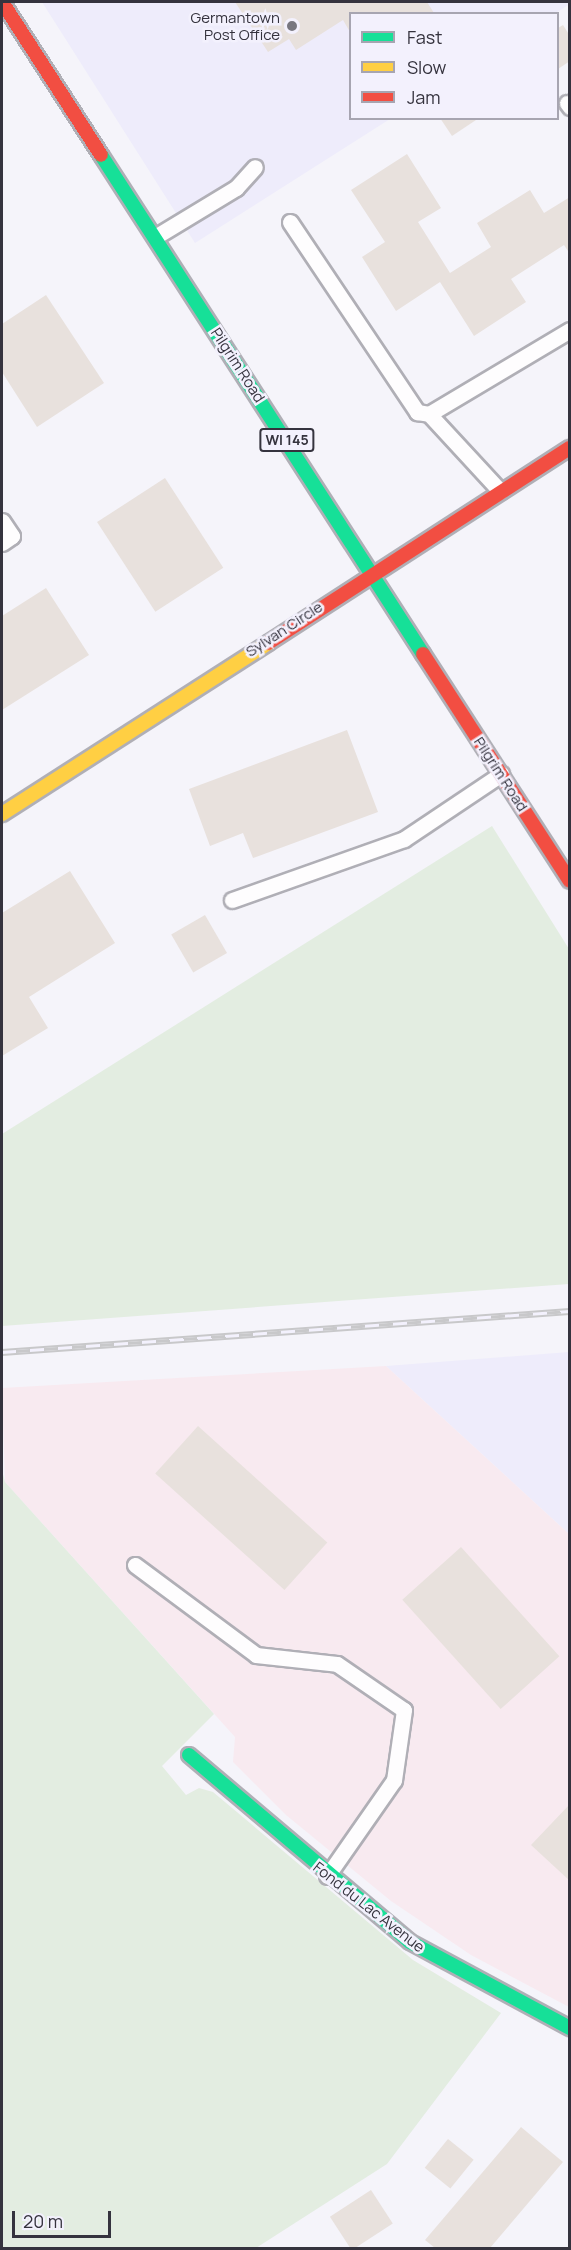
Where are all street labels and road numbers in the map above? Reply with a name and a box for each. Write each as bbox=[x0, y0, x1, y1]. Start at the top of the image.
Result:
street label: Pilgrim Road bbox=[207, 324, 269, 406]
road number: WI 145 bbox=[258, 429, 316, 451]
street label: Sylvan Circle bbox=[242, 598, 326, 660]
street label: Pilgrim Road bbox=[470, 733, 532, 815]
street label: Fond du Lac Avenue bbox=[310, 1858, 428, 1956]

